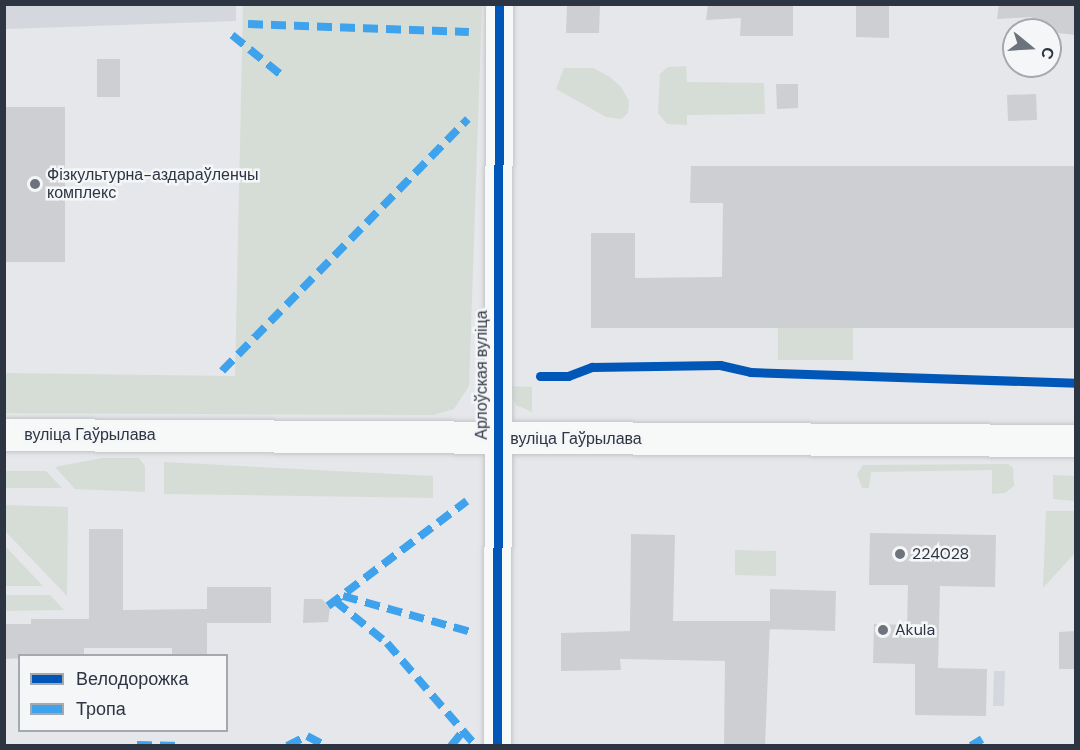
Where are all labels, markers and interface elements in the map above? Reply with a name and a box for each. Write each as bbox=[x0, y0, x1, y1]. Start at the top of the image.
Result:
north arrow bbox=[1002, 18, 1062, 78]
text: С bbox=[1036, 44, 1059, 62]
place label: Фізкультурна-аздараўленчы комплекс bbox=[47, 165, 259, 203]
marker: Фізкультурна-аздараўленчы комплекс bbox=[28, 177, 42, 191]
street label: Арлоўская вуліца bbox=[472, 310, 492, 440]
street label: вуліца Гаўрылава bbox=[24, 425, 156, 445]
street label: вуліца Гаўрылава bbox=[510, 429, 642, 449]
place label: 224028 bbox=[912, 544, 969, 564]
marker: 224028 bbox=[893, 547, 907, 561]
place label: Akula bbox=[895, 620, 935, 640]
marker: Akula bbox=[876, 623, 890, 637]
legend bbox=[18, 654, 228, 732]
text: Велодорожка bbox=[76, 667, 188, 691]
text: Тропа bbox=[76, 697, 126, 721]

